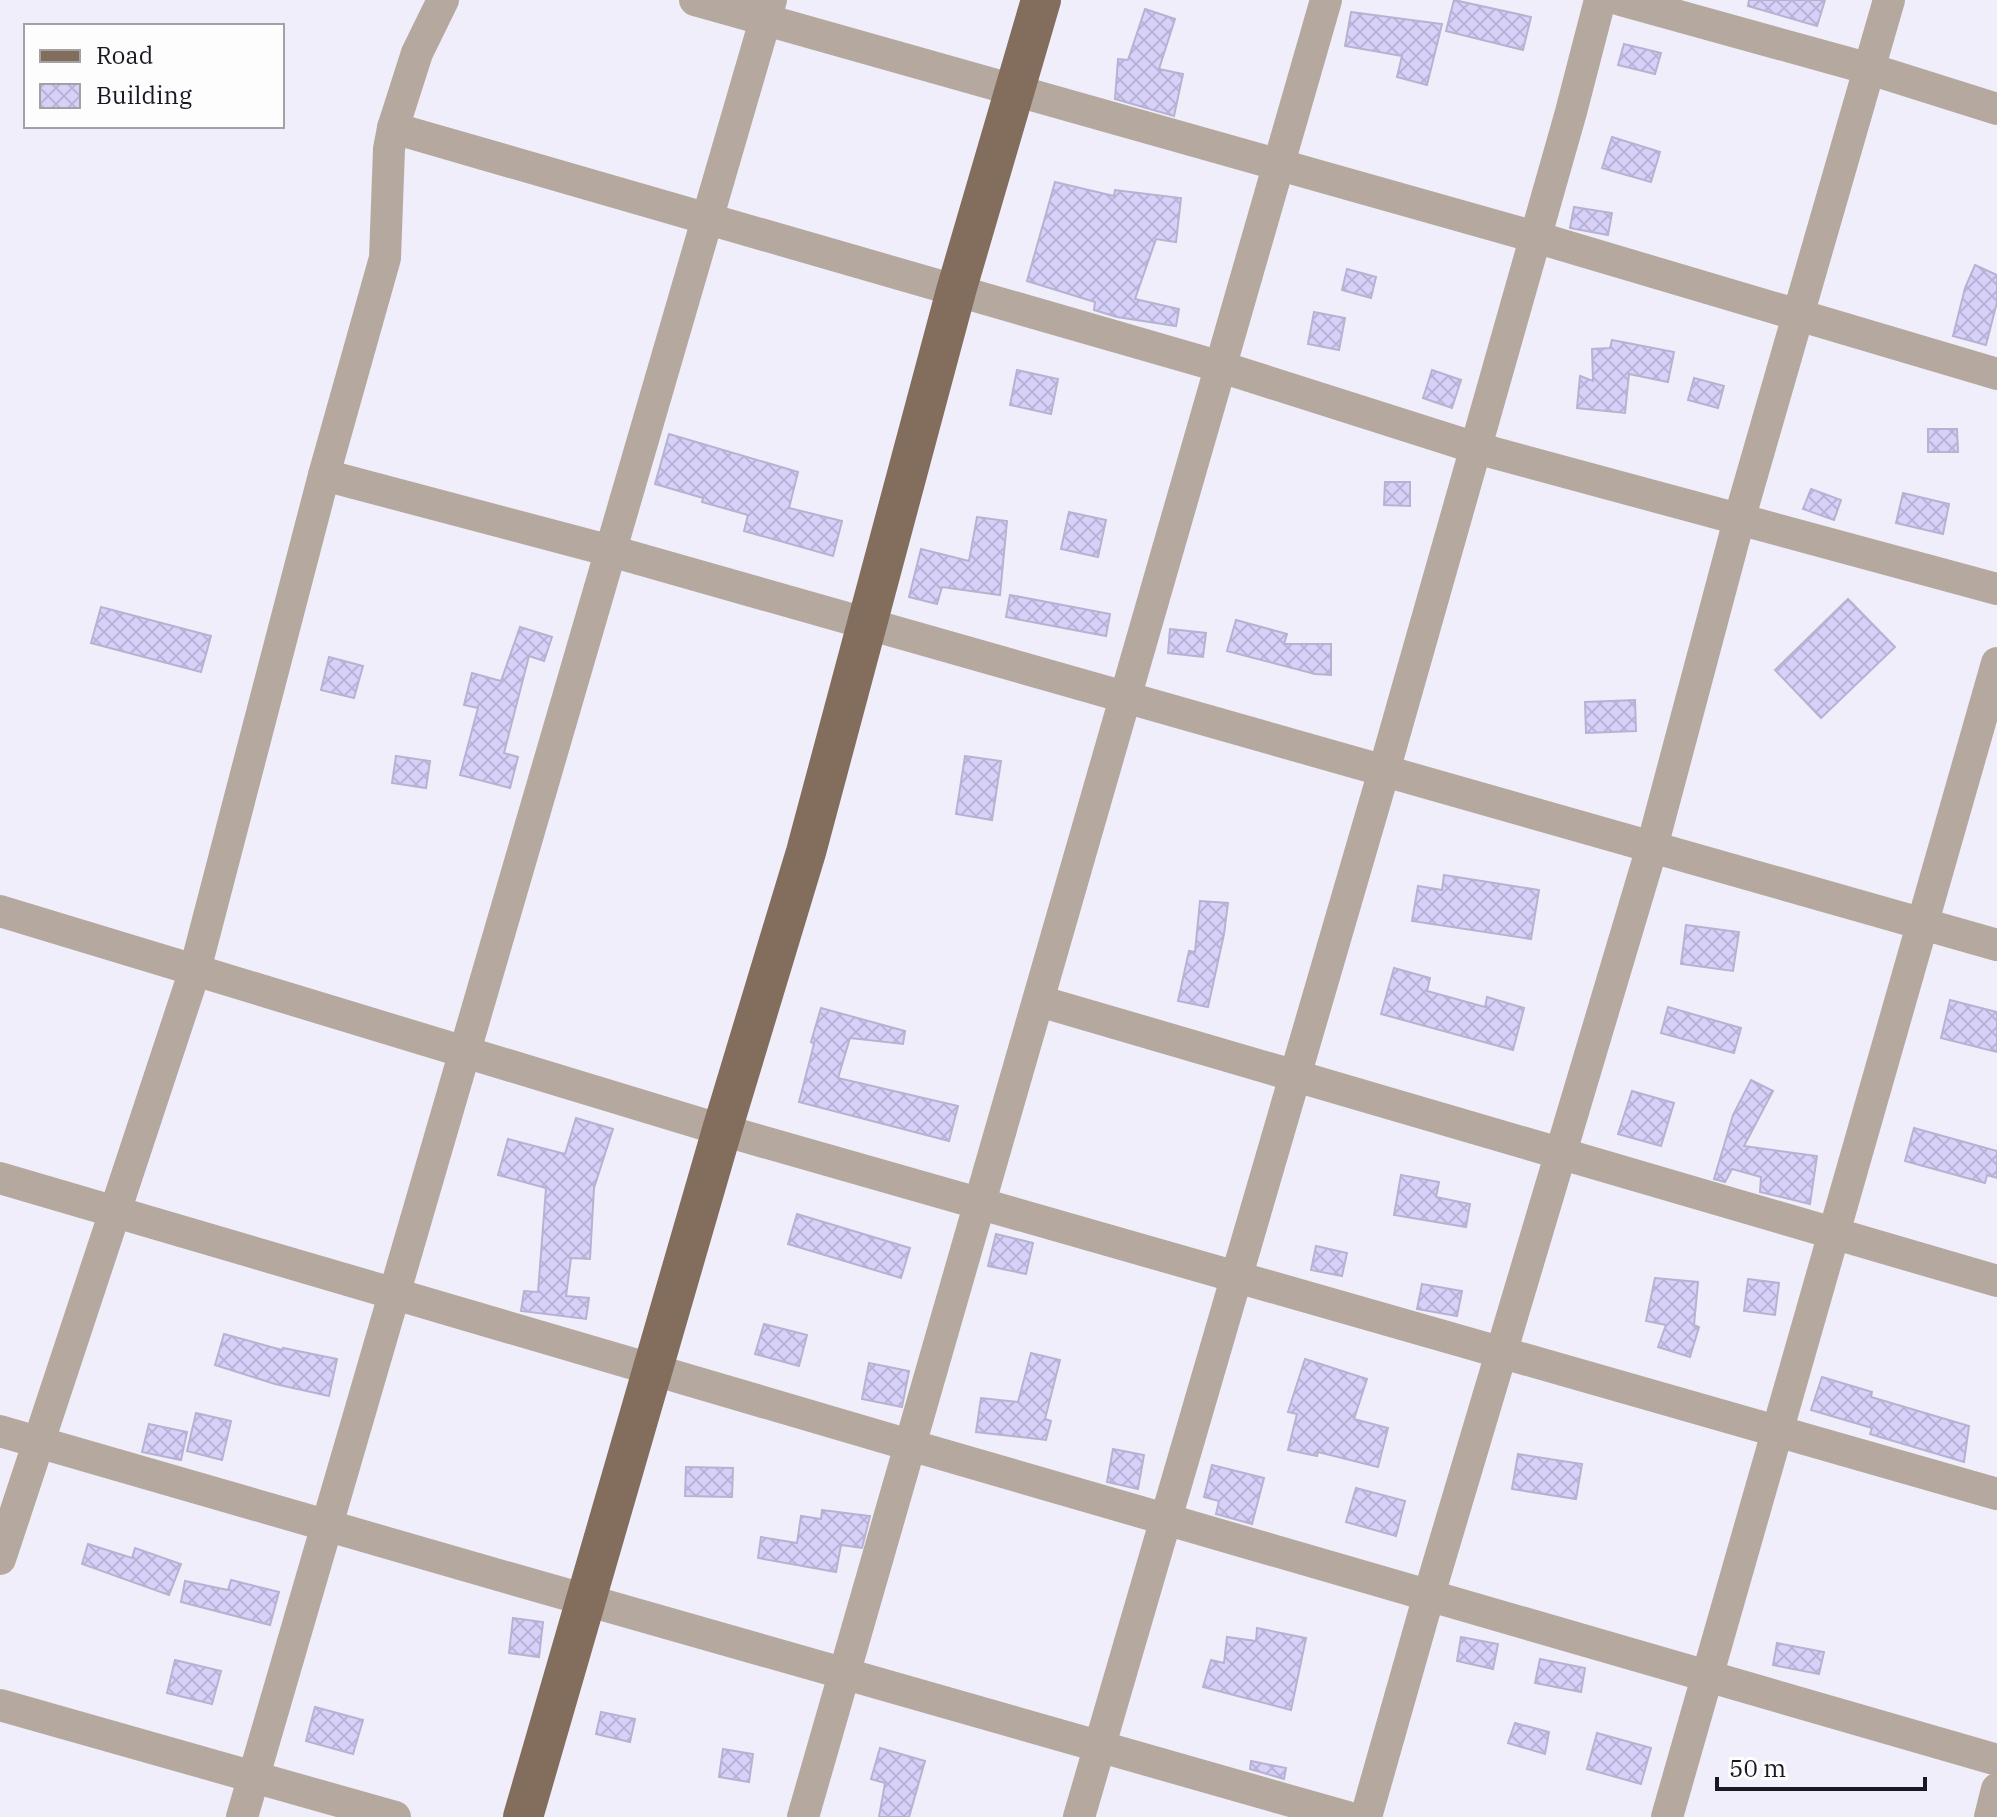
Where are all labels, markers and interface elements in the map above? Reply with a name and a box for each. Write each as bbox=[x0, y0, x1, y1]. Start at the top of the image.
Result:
legend bbox=[24, 24, 284, 128]
text: Road bbox=[96, 39, 153, 71]
text: Building bbox=[96, 79, 192, 111]
scale bar bbox=[1717, 1741, 1925, 1791]
text: 50 m bbox=[1729, 1752, 1786, 1784]

